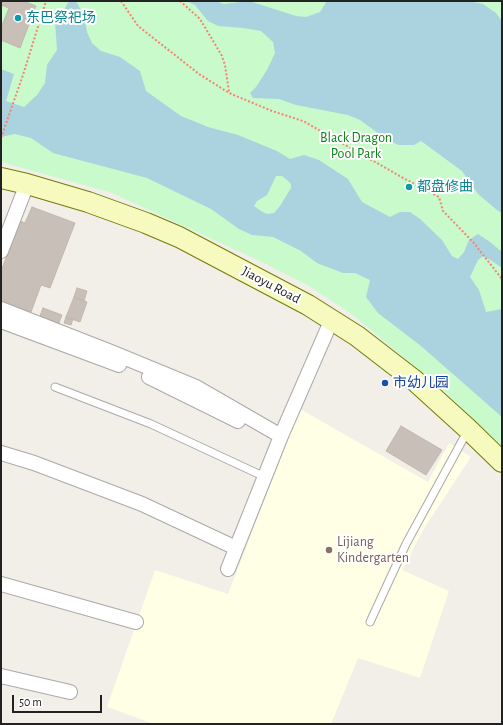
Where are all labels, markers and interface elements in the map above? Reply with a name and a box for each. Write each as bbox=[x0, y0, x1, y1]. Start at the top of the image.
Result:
place label: 东巴祭祀场 bbox=[26, 10, 96, 26]
marker: 东巴祭祀场 bbox=[13, 13, 23, 23]
park label: Black Dragon Pool Park bbox=[320, 130, 392, 162]
place label: 都盘修曲 bbox=[417, 179, 473, 195]
marker: 都盘修曲 bbox=[404, 182, 414, 192]
street label: Jiaoyu Road bbox=[239, 263, 303, 307]
place label: 市幼儿园 bbox=[393, 375, 449, 391]
marker: 市幼儿园 bbox=[380, 378, 390, 388]
place label: Lijiang Kindergarten bbox=[337, 534, 409, 566]
marker: Lijiang Kindergarten bbox=[324, 545, 334, 555]
scale bar bbox=[14, 687, 104, 713]
text: 50 m bbox=[19, 696, 42, 708]

